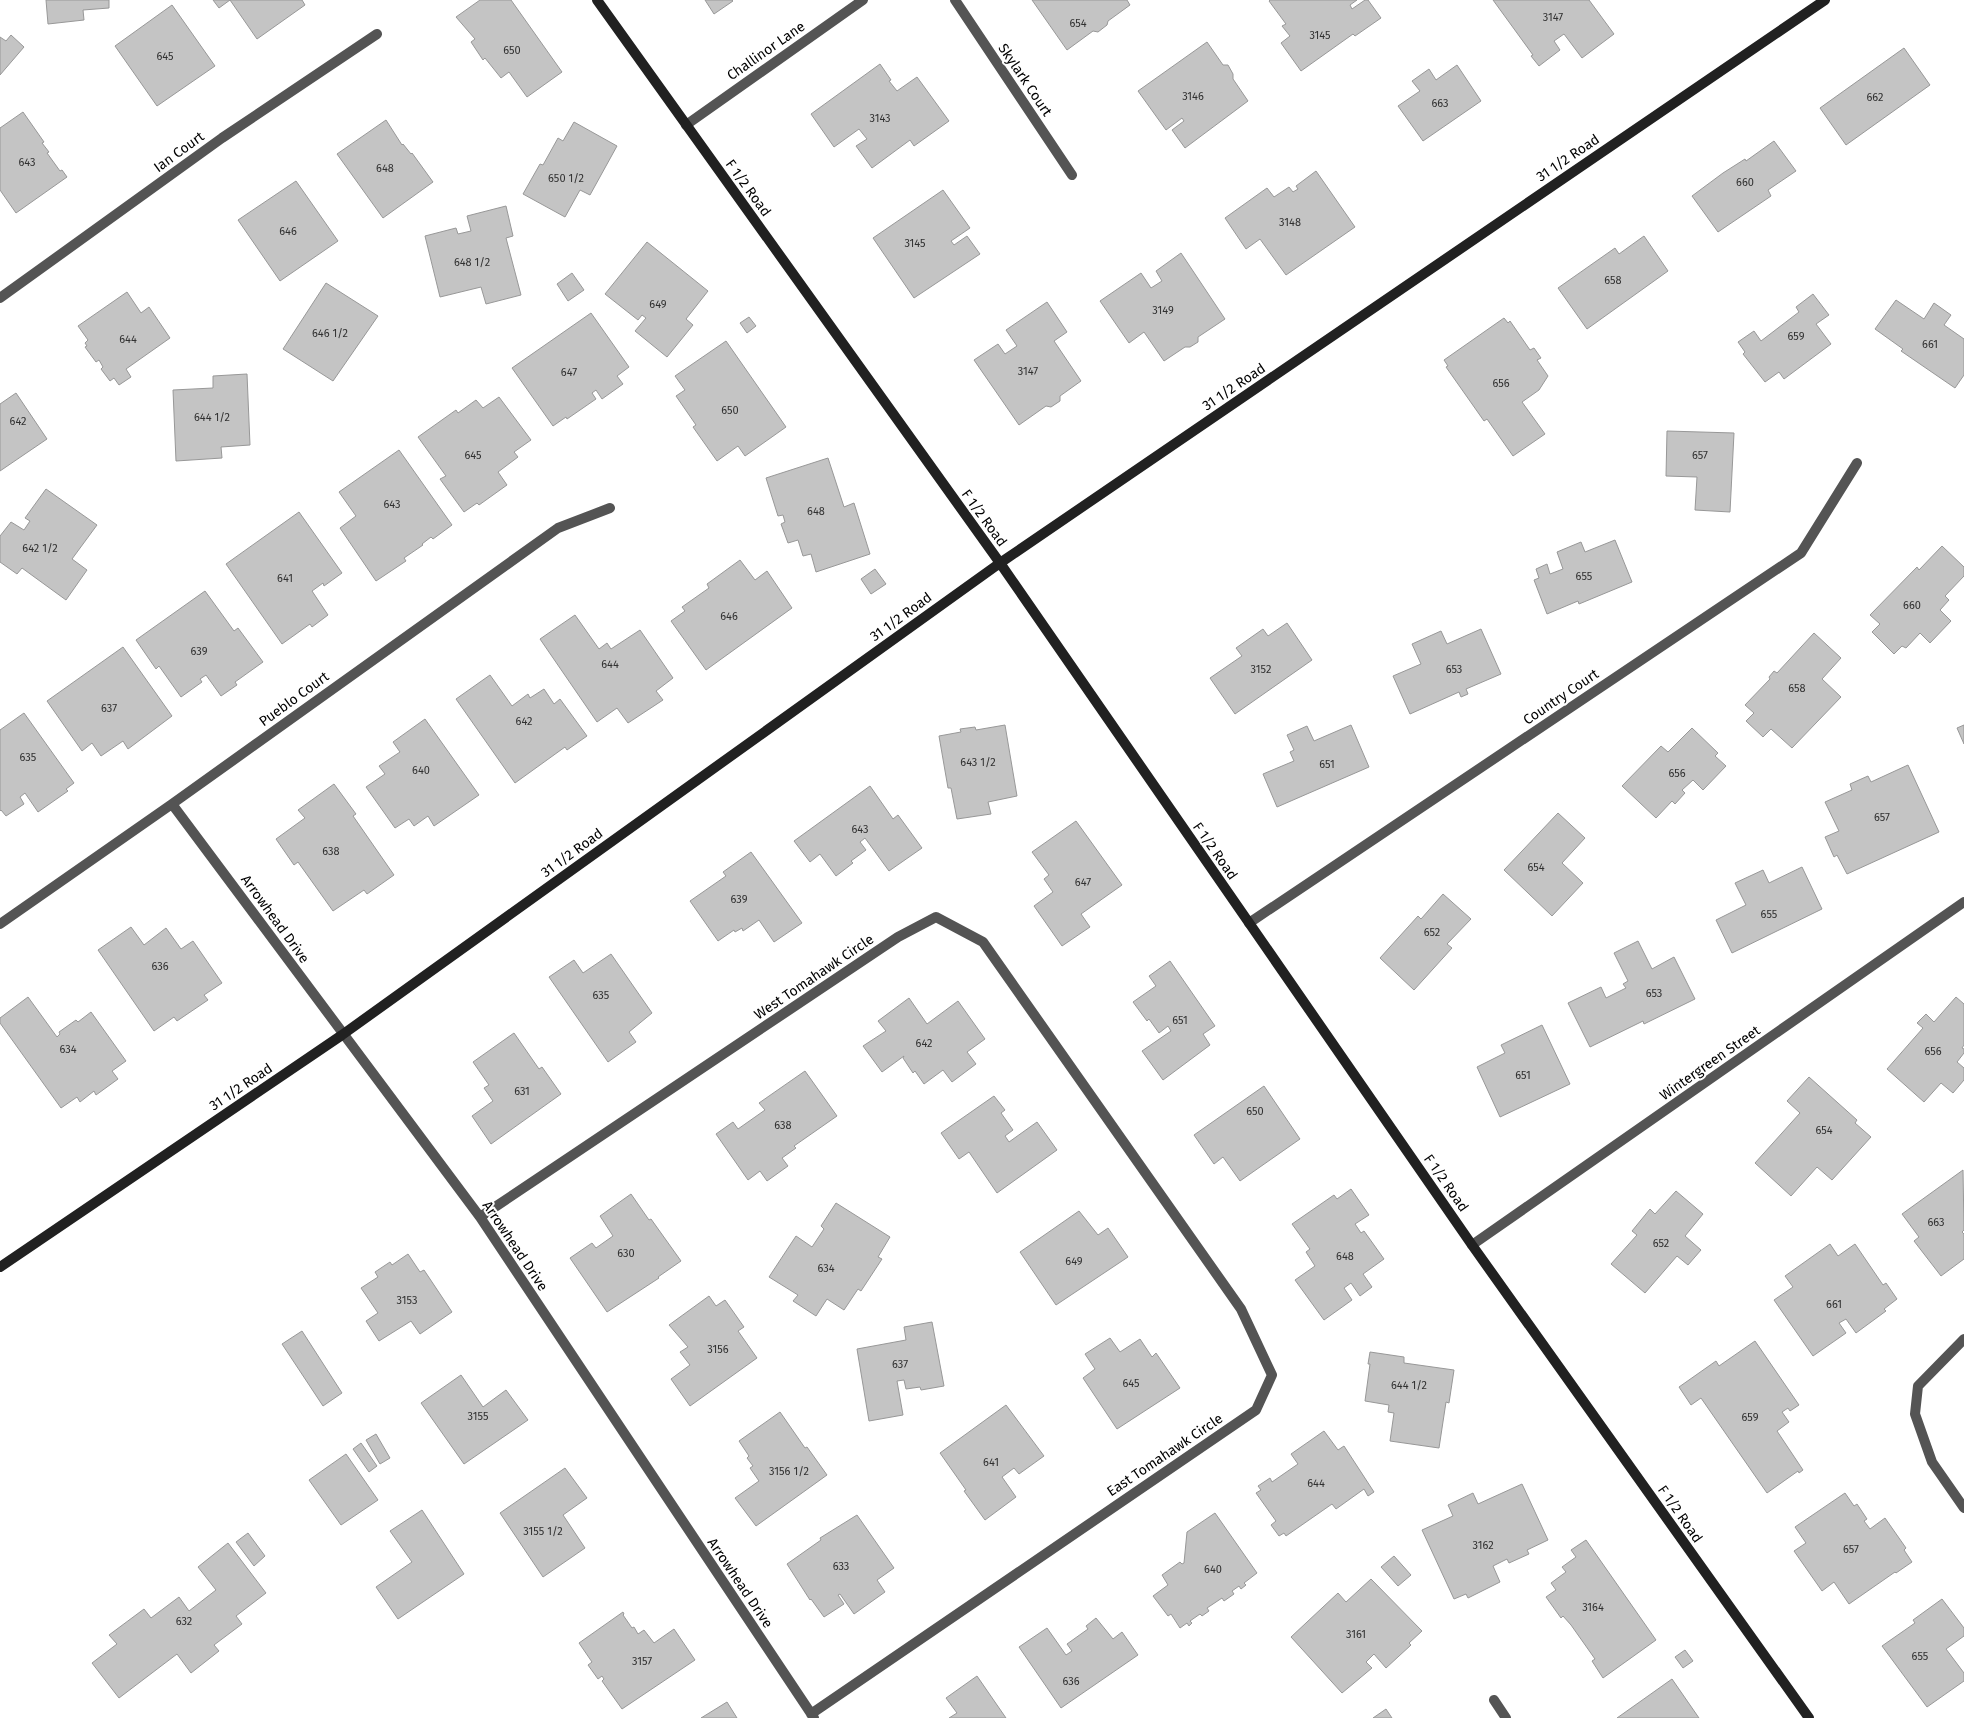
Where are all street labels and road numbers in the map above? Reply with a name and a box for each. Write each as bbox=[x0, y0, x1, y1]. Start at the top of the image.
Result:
street label: Challinor Lane bbox=[724, 18, 808, 84]
street label: Skylark Court bbox=[994, 40, 1056, 120]
street label: Ian Court bbox=[151, 128, 208, 176]
street label: 31 1/2 Road bbox=[1533, 131, 1603, 185]
street label: F 1/2 Road bbox=[722, 156, 774, 220]
street label: 31 1/2 Road bbox=[1199, 360, 1269, 414]
street label: F 1/2 Road bbox=[958, 486, 1010, 550]
street label: 31 1/2 Road bbox=[867, 589, 935, 645]
street label: Country Court bbox=[1520, 665, 1603, 729]
street label: Pueblo Court bbox=[256, 667, 333, 730]
street label: F 1/2 Road bbox=[1189, 819, 1241, 883]
street label: 31 1/2 Road bbox=[538, 825, 606, 881]
street label: Arrowhead Drive bbox=[237, 872, 313, 966]
street label: West Tomahawk Circle bbox=[751, 931, 877, 1023]
street label: Wintergreen Street bbox=[1656, 1021, 1764, 1104]
street label: 31 1/2 Road bbox=[206, 1060, 276, 1114]
street label: F 1/2 Road bbox=[1420, 1151, 1472, 1215]
street label: Arrowhead Drive bbox=[479, 1198, 551, 1294]
street label: East Tomahawk Circle bbox=[1104, 1410, 1226, 1500]
street label: F 1/2 Road bbox=[1654, 1482, 1706, 1546]
street label: Arrowhead Drive bbox=[704, 1535, 776, 1631]

